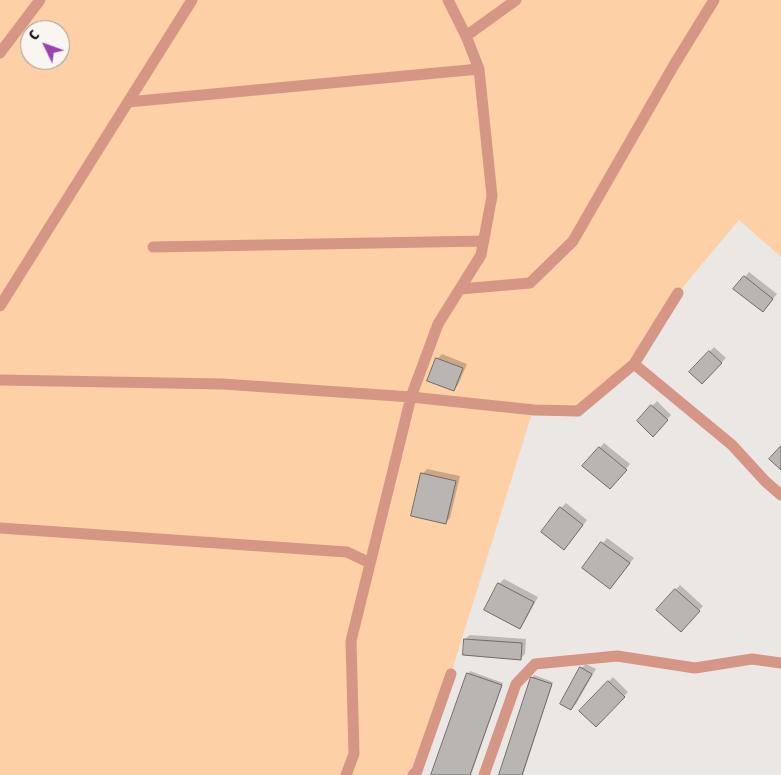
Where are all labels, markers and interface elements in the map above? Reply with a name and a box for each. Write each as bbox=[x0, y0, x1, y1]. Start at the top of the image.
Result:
north arrow bbox=[20, 20, 70, 70]
text: С bbox=[25, 27, 43, 44]

